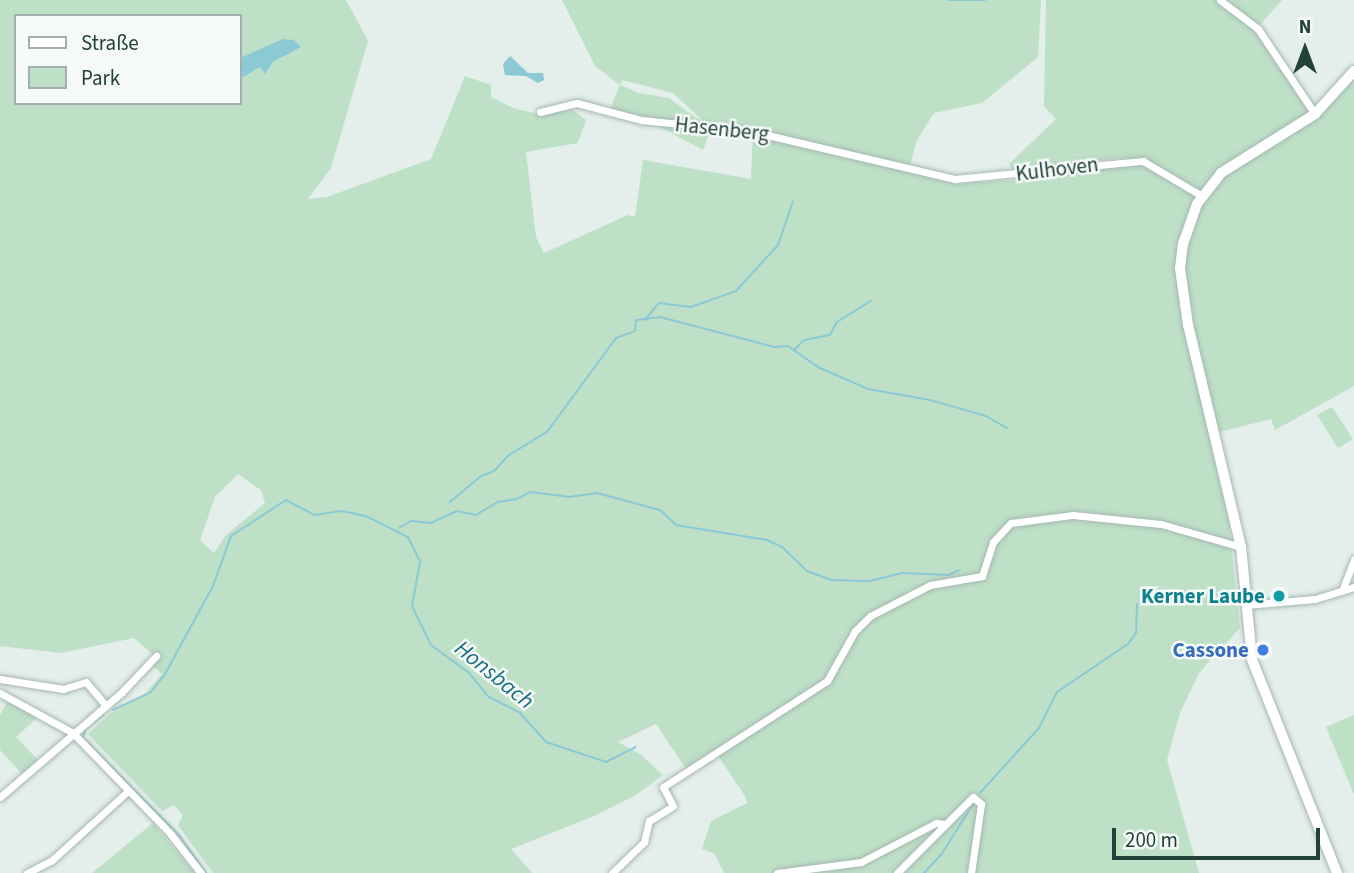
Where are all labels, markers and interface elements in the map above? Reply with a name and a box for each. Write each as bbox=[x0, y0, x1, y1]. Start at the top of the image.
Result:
legend bbox=[14, 14, 242, 105]
north arrow bbox=[1270, 14, 1340, 84]
text: N bbox=[1299, 14, 1311, 41]
text: Straße bbox=[81, 28, 139, 58]
text: Park bbox=[81, 63, 120, 93]
street label: Hasenberg bbox=[674, 112, 770, 146]
street label: Kulhoven bbox=[1014, 151, 1100, 187]
place label: Kerner Laube bbox=[1141, 583, 1265, 609]
marker: Kerner Laube bbox=[1271, 588, 1287, 604]
water label: Honsbach bbox=[449, 635, 539, 715]
place label: Cassone bbox=[1173, 637, 1249, 663]
marker: Cassone bbox=[1255, 642, 1271, 658]
scale bar bbox=[1116, 814, 1324, 858]
text: 200 m bbox=[1125, 825, 1178, 855]

